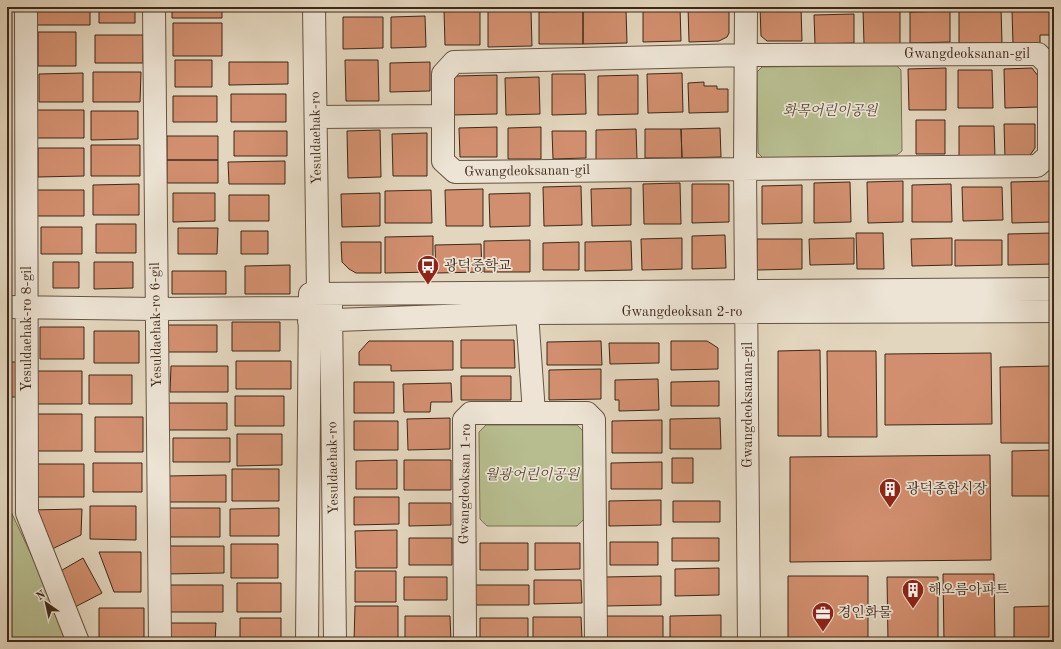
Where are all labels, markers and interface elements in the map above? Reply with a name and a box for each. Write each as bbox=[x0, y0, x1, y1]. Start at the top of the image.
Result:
street label: Gwangdeoksanan-gil bbox=[904, 47, 1030, 61]
street label: Yesuldaehak-ro bbox=[308, 91, 324, 185]
park label: 화목어린이공원 bbox=[783, 103, 879, 118]
street label: Gwangdeoksanan-gil bbox=[464, 163, 590, 179]
bus stop icon: 광덕중학교 bbox=[415, 253, 441, 286]
place label: 광덕중학교 bbox=[444, 258, 512, 273]
street label: Yesuldaehak-ro 6-gil bbox=[148, 262, 164, 388]
street label: Yesuldaehak-ro 8-gil bbox=[20, 266, 34, 392]
street label: Gwangdeoksan 2-ro bbox=[622, 305, 743, 319]
street label: Gwangdeoksanan-gil bbox=[741, 342, 755, 468]
street label: Yesuldaehak-ro bbox=[325, 421, 341, 515]
street label: Gwangdeoksan 1-ro bbox=[457, 423, 473, 545]
park label: 월광어린이공원 bbox=[485, 467, 581, 482]
building icon: 광덕종합시장 bbox=[877, 476, 903, 509]
place label: 광덕종합시장 bbox=[906, 481, 988, 496]
building icon: 해오름아파트 bbox=[900, 577, 926, 610]
place label: 해오름아파트 bbox=[928, 582, 1010, 597]
north arrow bbox=[26, 583, 66, 623]
text: N bbox=[35, 589, 48, 603]
office icon: 경인화물 bbox=[810, 600, 836, 633]
place label: 경인화물 bbox=[838, 605, 893, 620]

